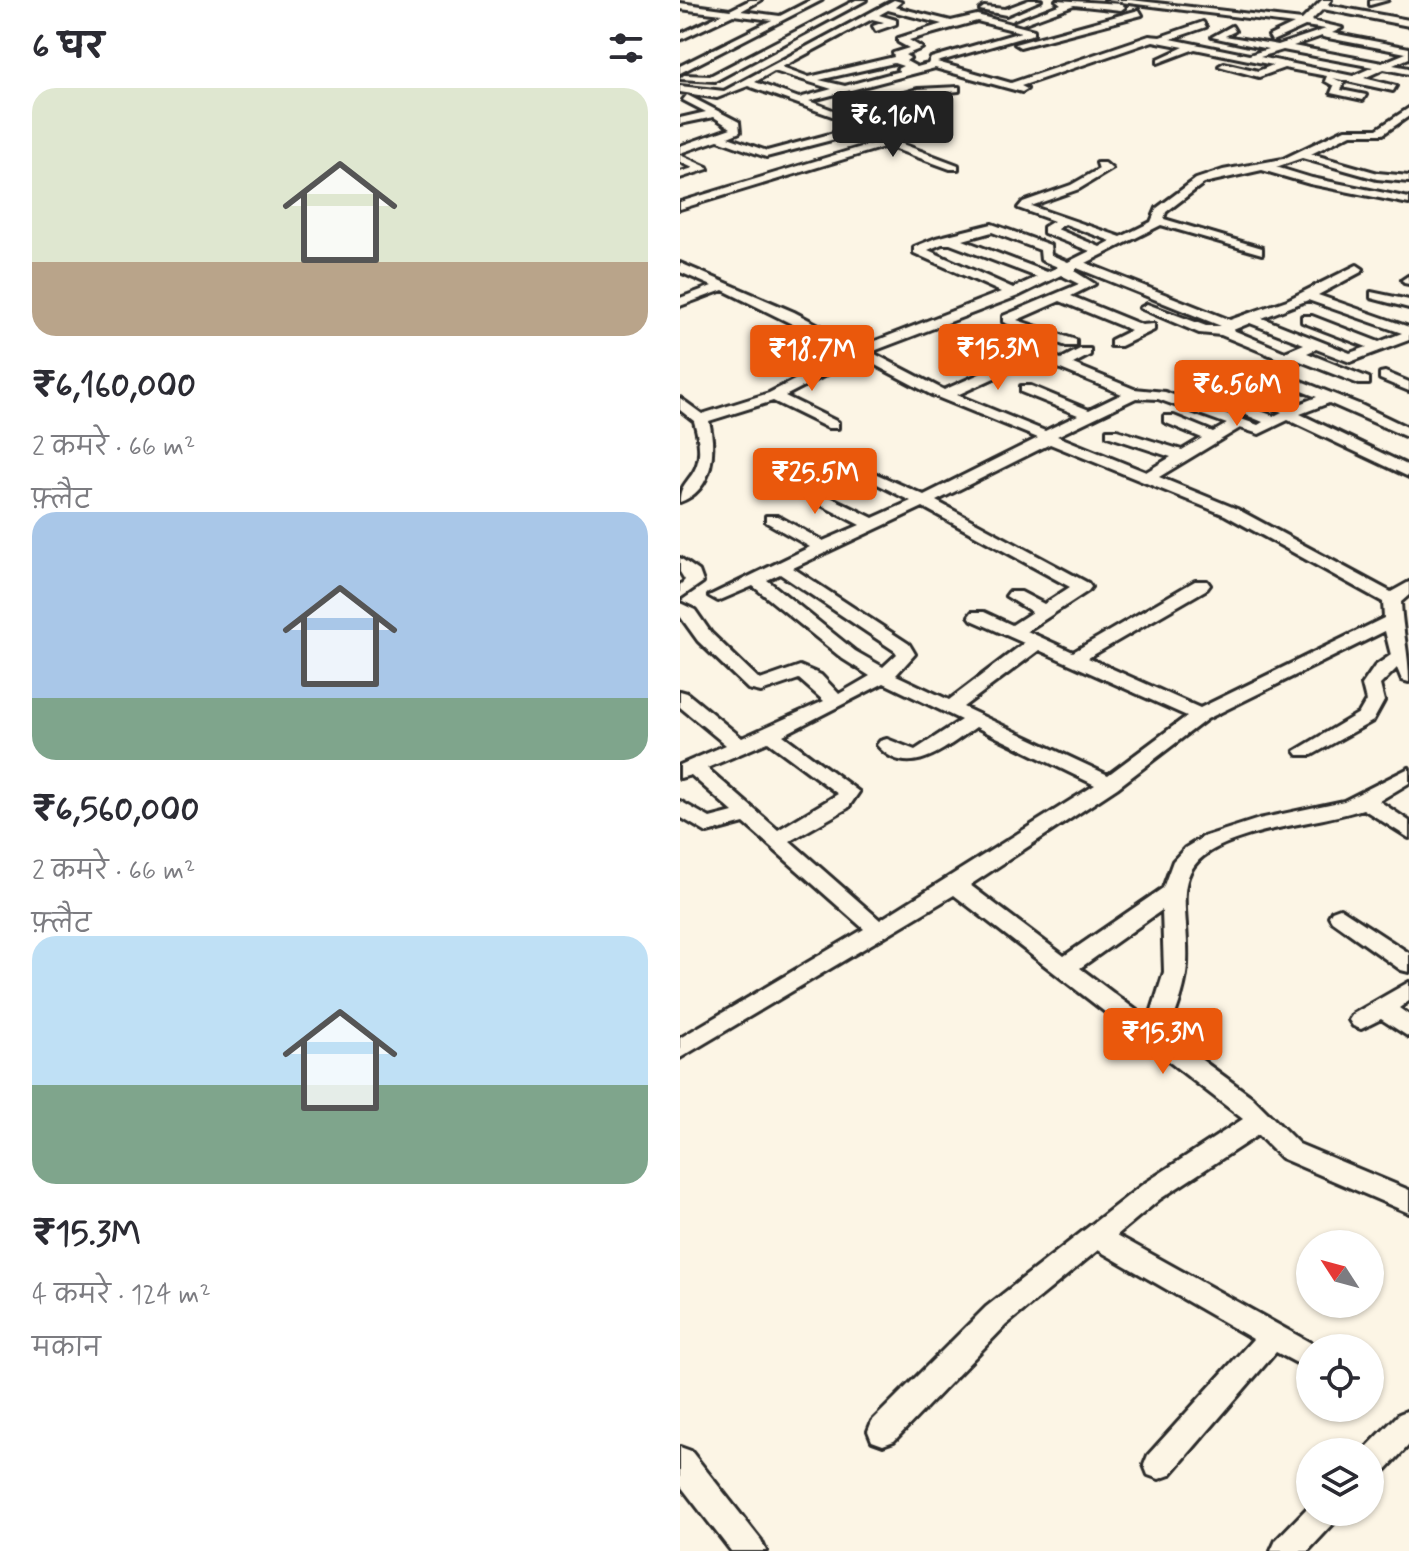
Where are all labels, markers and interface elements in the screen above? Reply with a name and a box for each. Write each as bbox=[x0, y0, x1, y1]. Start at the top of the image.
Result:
text: 6 घर bbox=[32, 25, 104, 70]
icon: filters bbox=[604, 26, 648, 70]
pin: ₹6.16M bbox=[828, 91, 958, 159]
text: ₹6.16M bbox=[850, 100, 936, 134]
icon: home bbox=[268, 140, 412, 284]
pin: ₹15.3M bbox=[933, 324, 1063, 392]
pin: ₹18.7M bbox=[747, 325, 877, 393]
text: ₹15.3M bbox=[956, 333, 1040, 367]
text: ₹18.7M bbox=[768, 334, 856, 368]
pin: ₹6.56M bbox=[1172, 360, 1302, 428]
text: ₹6,160,000 bbox=[32, 364, 196, 409]
text: ₹6.56M bbox=[1192, 369, 1282, 403]
text: 2 कमरे · 66 m² bbox=[32, 431, 195, 465]
pin: ₹25.5M bbox=[750, 448, 880, 516]
text: ₹25.5M bbox=[771, 457, 859, 491]
text: फ़्लैट bbox=[32, 484, 91, 518]
icon: home bbox=[268, 564, 412, 708]
text: ₹6,560,000 bbox=[32, 788, 199, 833]
text: 2 कमरे · 66 m² bbox=[32, 855, 195, 889]
text: फ़्लैट bbox=[32, 908, 91, 942]
icon: home bbox=[268, 988, 412, 1132]
pin: ₹15.3M bbox=[1098, 1008, 1228, 1076]
text: ₹15.3M bbox=[1121, 1017, 1205, 1051]
text: ₹15.3M bbox=[32, 1212, 141, 1257]
north arrow bbox=[1296, 1230, 1384, 1318]
map controls bbox=[1296, 1230, 1384, 1526]
text: 4 कमरे · 124 m² bbox=[32, 1279, 211, 1313]
text: मकान bbox=[32, 1332, 101, 1366]
button: locate bbox=[1296, 1334, 1384, 1422]
button: layers bbox=[1296, 1438, 1384, 1526]

